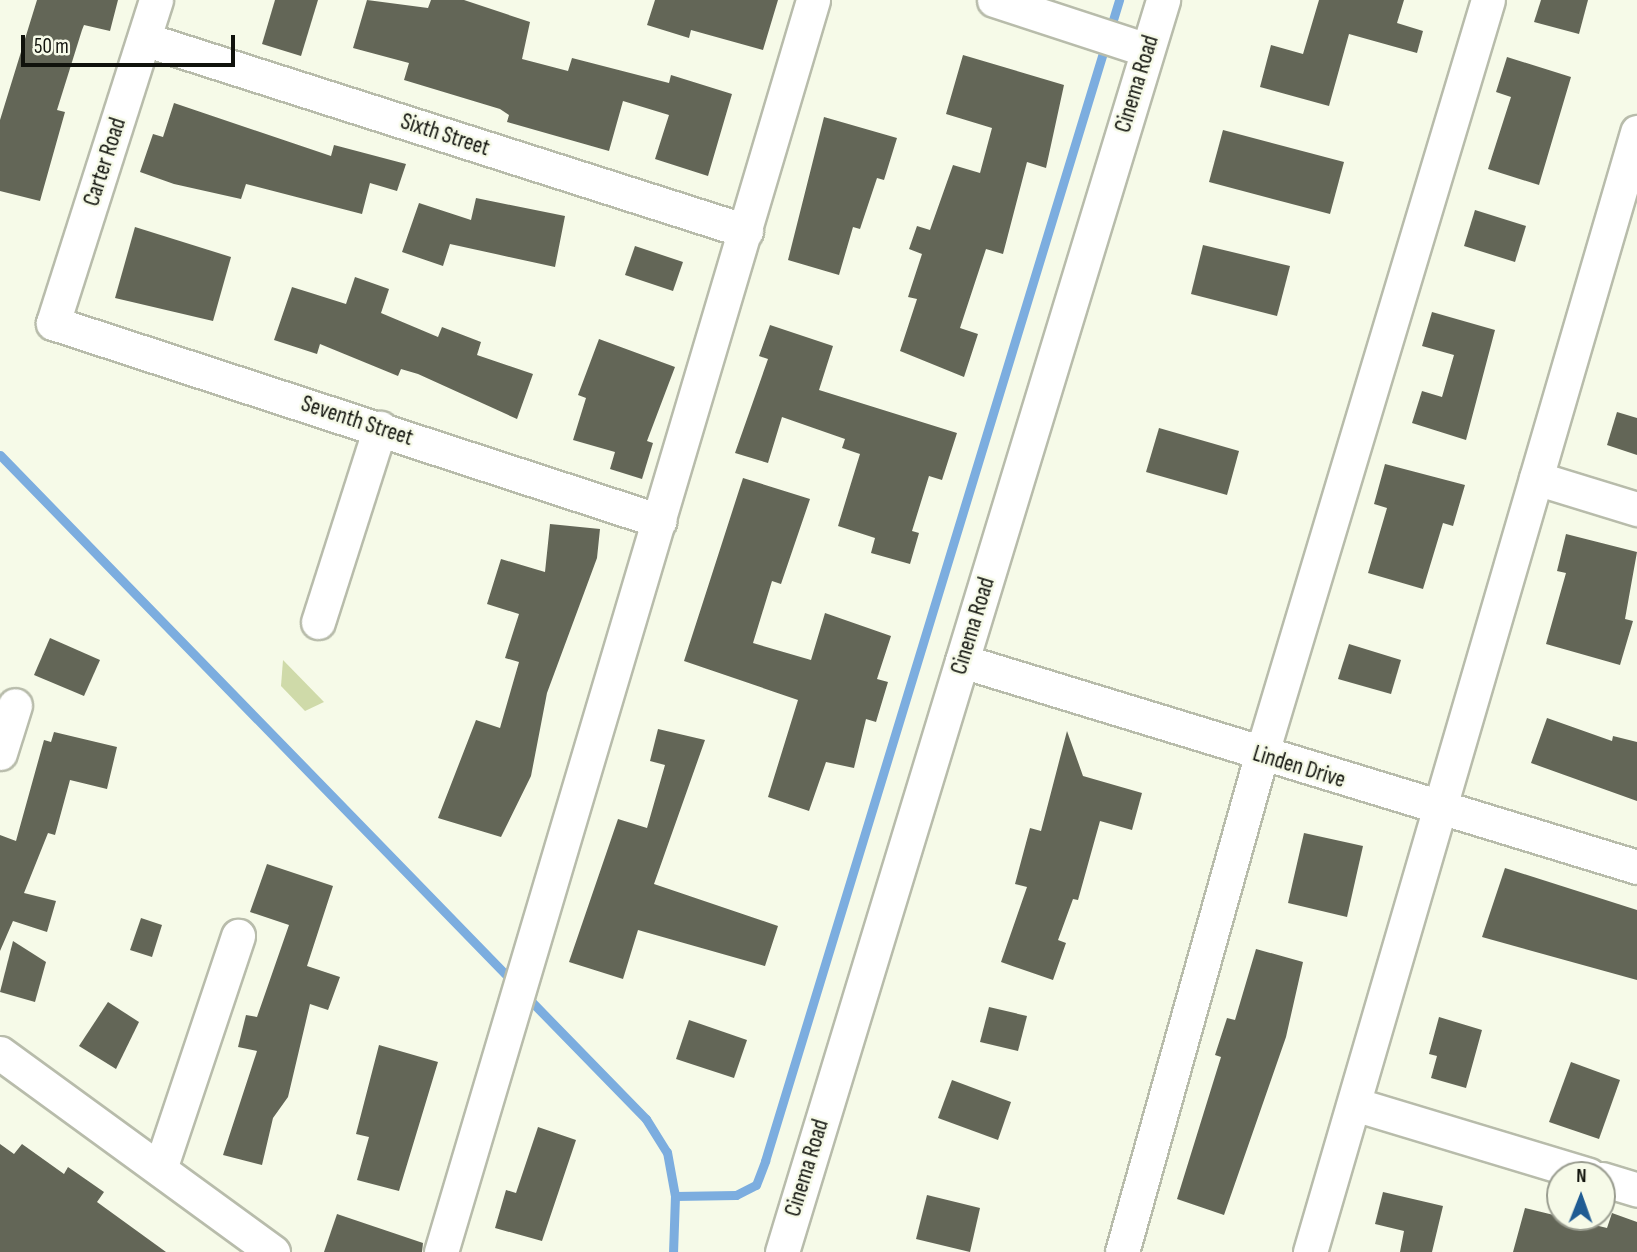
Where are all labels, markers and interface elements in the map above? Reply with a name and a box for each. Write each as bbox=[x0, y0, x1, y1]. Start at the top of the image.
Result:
scale bar bbox=[24, 21, 238, 65]
street label: Cinema Road bbox=[1109, 32, 1165, 136]
text: 50 m bbox=[34, 34, 69, 59]
street label: Sixth Street bbox=[397, 108, 493, 162]
street label: Carter Road bbox=[78, 114, 132, 210]
street label: Seventh Street bbox=[298, 390, 416, 452]
street label: Cinema Road bbox=[945, 574, 1001, 678]
street label: Linden Drive bbox=[1249, 740, 1349, 794]
street label: Cinema Road bbox=[779, 1116, 835, 1220]
north arrow bbox=[1546, 1161, 1616, 1231]
text: N bbox=[1576, 1165, 1587, 1188]

